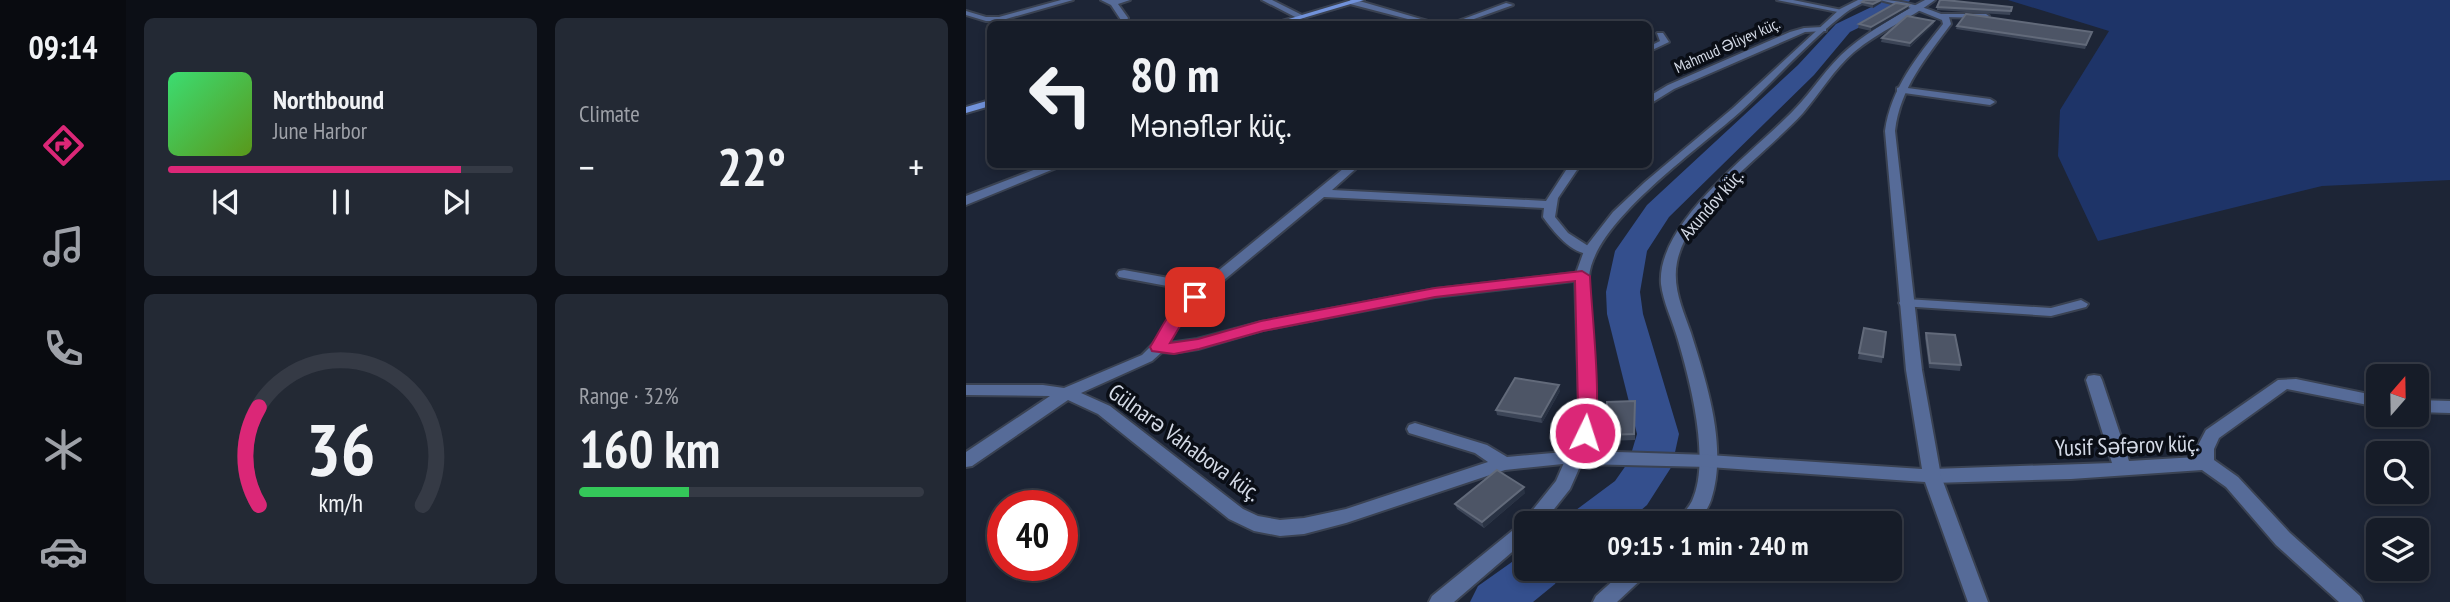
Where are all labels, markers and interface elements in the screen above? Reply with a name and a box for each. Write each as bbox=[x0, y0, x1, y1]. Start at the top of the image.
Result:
street label: Mahmud Əliyev küç. bbox=[1671, 13, 1783, 77]
text: 09:14 bbox=[28, 26, 98, 68]
text: 80 m bbox=[1130, 42, 1219, 106]
icon: left bbox=[1015, 49, 1106, 140]
text: Northbound bbox=[273, 83, 384, 116]
text: Climate bbox=[579, 99, 640, 128]
text: Mənəflər küç. bbox=[1130, 104, 1292, 146]
text: June Harbor bbox=[273, 116, 367, 145]
icon: directions bbox=[39, 121, 88, 170]
text: 22° bbox=[717, 133, 786, 200]
text: − bbox=[579, 142, 595, 191]
text: + bbox=[908, 142, 924, 191]
street label: Axundov küç. bbox=[1674, 164, 1748, 244]
icon: previous bbox=[207, 183, 245, 221]
icon: pause bbox=[322, 183, 360, 221]
icon: next bbox=[437, 183, 475, 221]
icon: music bbox=[39, 222, 88, 271]
pin bbox=[1165, 267, 1225, 327]
icon: arrive bbox=[1176, 278, 1214, 316]
icon: phone bbox=[39, 324, 88, 373]
north arrow bbox=[2366, 364, 2429, 427]
map controls bbox=[2366, 364, 2429, 581]
street label: Gülnarə Vahabova küç. bbox=[1103, 377, 1267, 507]
text: Range · 32% bbox=[579, 381, 679, 410]
position arrow bbox=[1548, 396, 1622, 470]
text: 36 bbox=[306, 401, 375, 495]
text: 160 km bbox=[579, 415, 720, 482]
icon: climate bbox=[39, 425, 88, 474]
street label: Yusif Səfərov küç. bbox=[2054, 428, 2200, 462]
button: search bbox=[2366, 441, 2429, 504]
text: km/h bbox=[318, 487, 363, 519]
speed limit sign: 40 bbox=[987, 490, 1078, 581]
button: layers bbox=[2366, 518, 2429, 581]
icon: car bbox=[39, 527, 88, 576]
text: 09:15 · 1 min · 240 m bbox=[1608, 529, 1808, 562]

